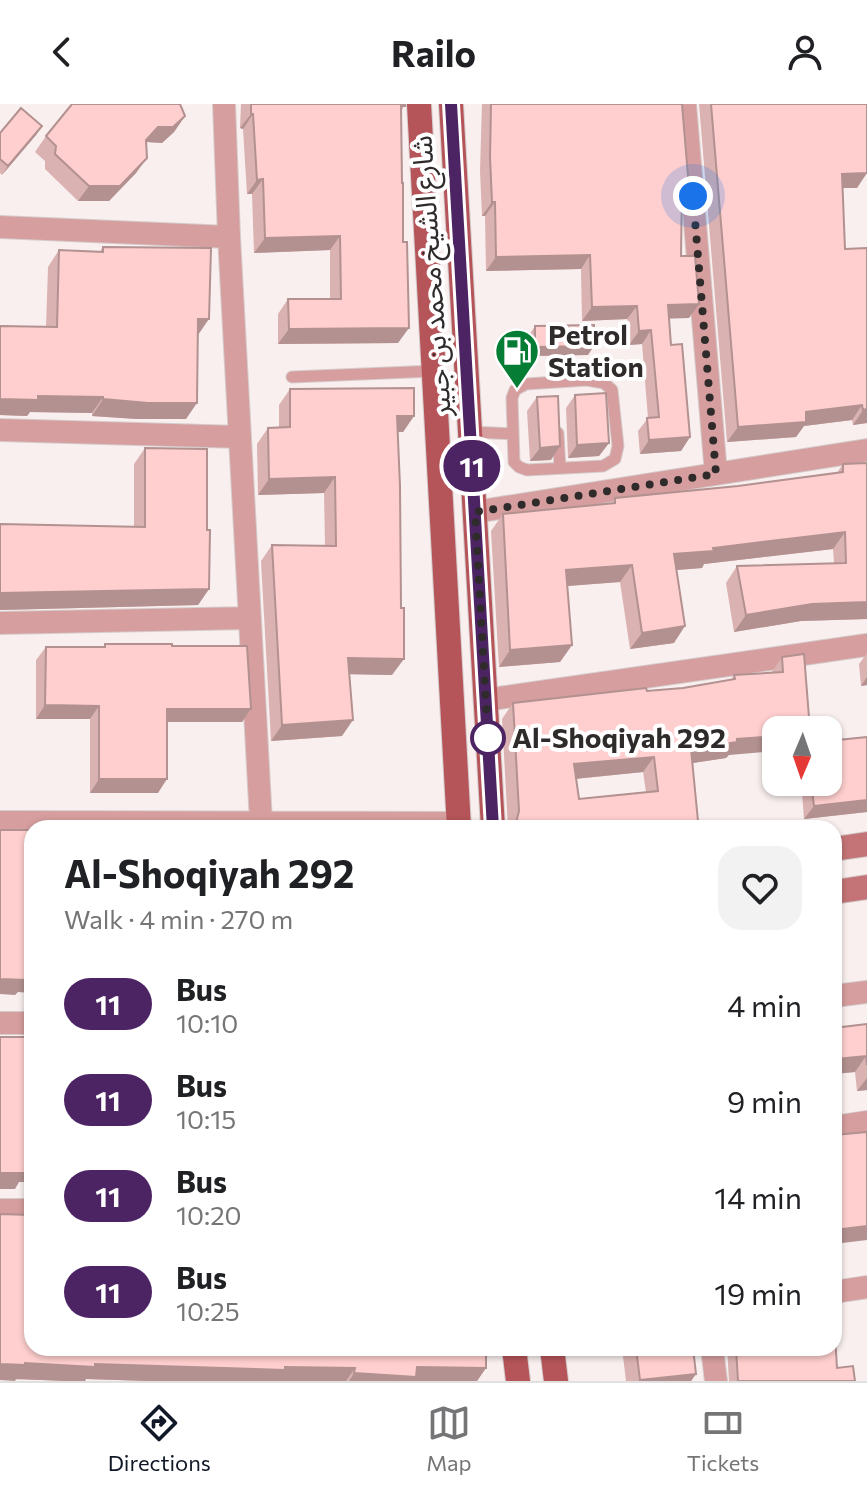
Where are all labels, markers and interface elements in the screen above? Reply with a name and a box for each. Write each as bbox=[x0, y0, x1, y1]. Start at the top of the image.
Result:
icon: back bbox=[40, 30, 84, 74]
text: Railo bbox=[391, 30, 476, 74]
icon: person bbox=[783, 30, 827, 74]
street label: شارع الشيخ محمد بن جبير bbox=[403, 134, 462, 419]
your location bbox=[673, 176, 713, 216]
place label: Petrol Station bbox=[548, 317, 644, 383]
fuel station icon: Petrol Station bbox=[493, 327, 541, 390]
line badge: 11 bbox=[436, 440, 508, 492]
text: 11 bbox=[459, 449, 485, 483]
north arrow bbox=[762, 716, 842, 796]
map controls bbox=[762, 716, 842, 796]
place label: Al-Shoqiyah 292 bbox=[512, 720, 726, 754]
marker: Al-Shoqiyah 292 bbox=[471, 721, 505, 755]
button: heart bbox=[718, 846, 802, 930]
text: Al-Shoqiyah 292 bbox=[64, 849, 354, 896]
text: Walk · 4 min · 270 m bbox=[64, 903, 293, 934]
text: Bus bbox=[176, 970, 227, 1007]
text: 4 min bbox=[727, 986, 802, 1023]
text: 11 bbox=[95, 987, 121, 1021]
text: 10:10 bbox=[176, 1007, 238, 1038]
text: Bus bbox=[176, 1066, 227, 1103]
text: 9 min bbox=[727, 1082, 802, 1119]
text: 11 bbox=[95, 1083, 121, 1117]
text: 10:15 bbox=[176, 1103, 236, 1134]
text: Bus bbox=[176, 1162, 227, 1199]
text: 14 min bbox=[714, 1178, 802, 1215]
text: 11 bbox=[95, 1179, 121, 1213]
text: 10:20 bbox=[176, 1199, 242, 1230]
text: Bus bbox=[176, 1258, 227, 1295]
text: 19 min bbox=[714, 1274, 802, 1311]
text: 11 bbox=[95, 1275, 121, 1309]
text: 10:25 bbox=[176, 1295, 240, 1326]
tab: Directions bbox=[108, 1401, 211, 1476]
tab: Map bbox=[426, 1401, 472, 1476]
tab: Tickets bbox=[687, 1401, 759, 1476]

